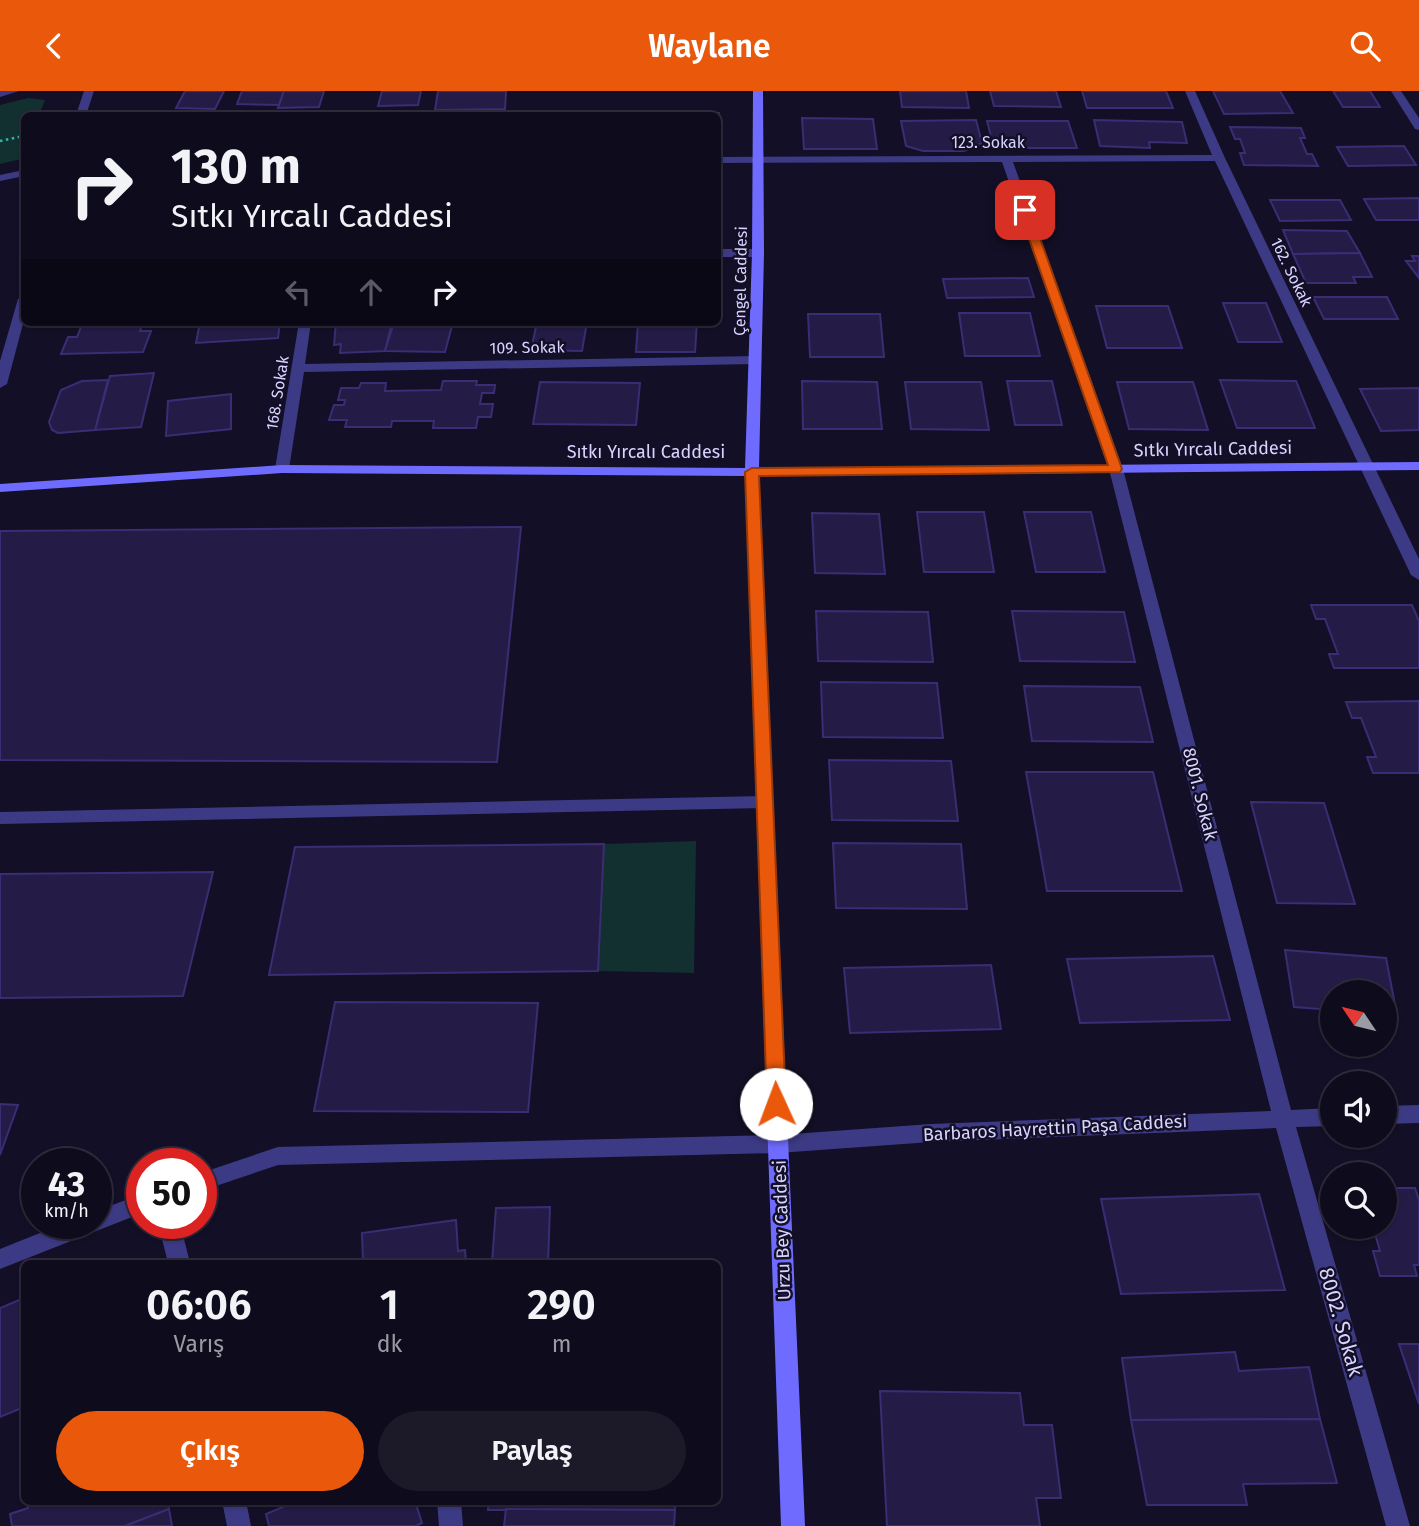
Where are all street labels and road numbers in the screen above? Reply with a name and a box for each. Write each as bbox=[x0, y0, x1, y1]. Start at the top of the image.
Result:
street label: 123. Sokak bbox=[951, 133, 1026, 152]
street label: Çengel Caddesi bbox=[730, 226, 752, 336]
street label: 162. Sokak bbox=[1267, 235, 1317, 310]
street label: 109. Sokak bbox=[489, 337, 566, 358]
street label: 168. Sokak bbox=[262, 354, 293, 432]
street label: Sıtkı Yırcalı Caddesi bbox=[1134, 437, 1292, 461]
street label: Sıtkı Yırcalı Caddesi bbox=[567, 441, 725, 463]
street label: 8001. Sokak bbox=[1178, 745, 1222, 843]
street label: Barbaros Hayrettin Paşa Caddesi bbox=[922, 1110, 1188, 1146]
street label: Urzu Bey Caddesi bbox=[769, 1159, 795, 1301]
street label: 8002. Sokak bbox=[1313, 1265, 1369, 1380]

